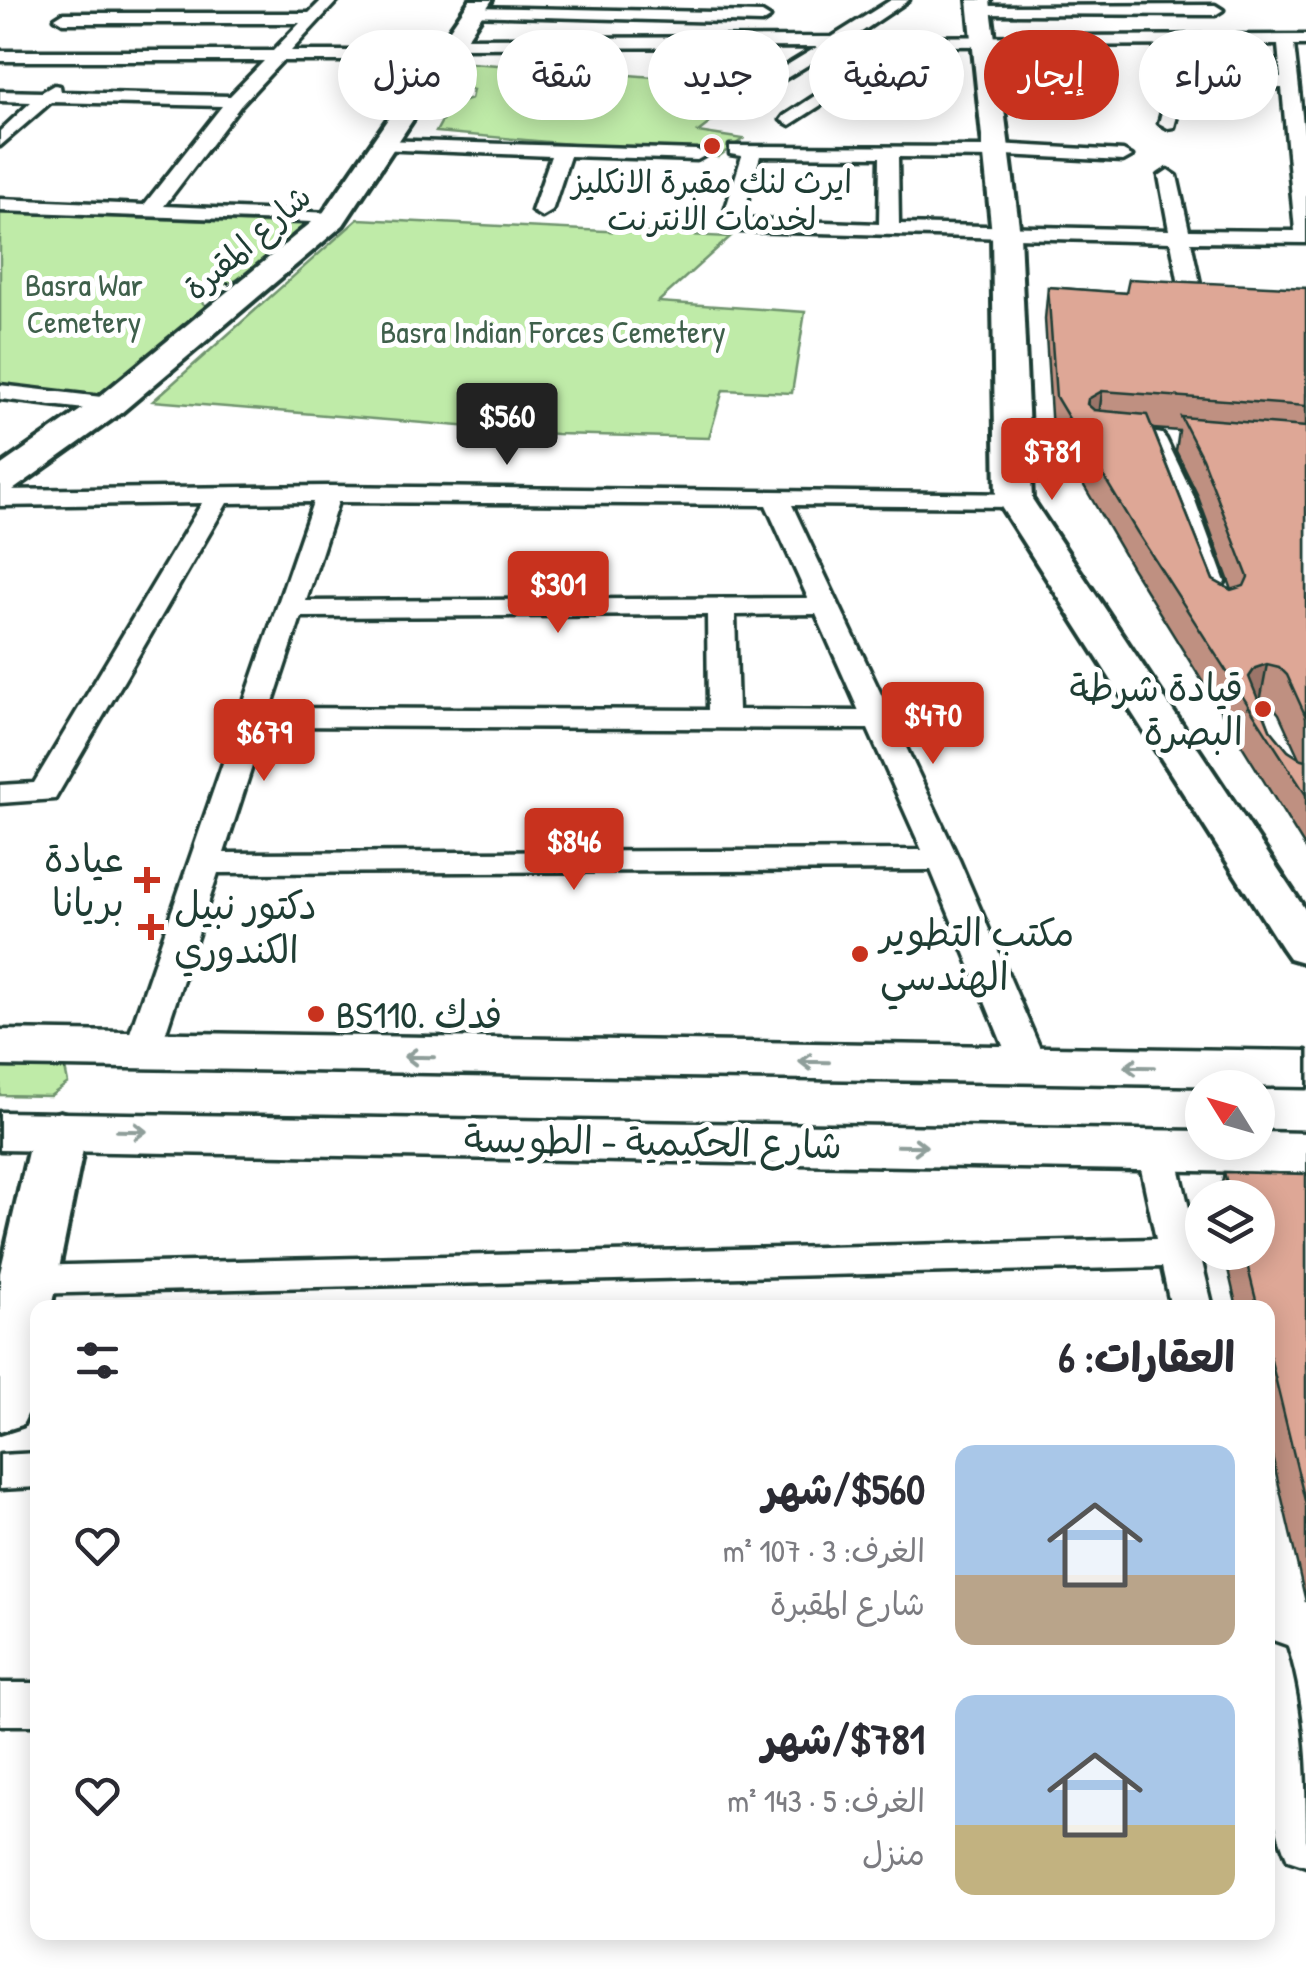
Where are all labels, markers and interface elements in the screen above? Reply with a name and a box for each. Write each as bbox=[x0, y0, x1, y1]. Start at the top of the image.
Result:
chip: منزل bbox=[338, 30, 477, 120]
chip: شقة bbox=[497, 30, 628, 120]
chip: جديد bbox=[648, 30, 789, 120]
chip: تصفية bbox=[809, 30, 964, 120]
chip: إيجار bbox=[984, 30, 1119, 120]
chip: شراء bbox=[1139, 30, 1278, 120]
marker: ايرث لنك مقبرة الانكليز لخدمات الانترنت bbox=[701, 135, 723, 157]
place label: ايرث لنك مقبرة الانكليز لخدمات الانترنت bbox=[569, 160, 852, 240]
street label: شارع المقبرة bbox=[174, 175, 321, 311]
park label: Basra War Cemetery bbox=[25, 263, 143, 343]
park label: Basra Indian Forces Cemetery bbox=[380, 310, 726, 353]
pin: $560 bbox=[448, 383, 566, 468]
text: $560 bbox=[479, 394, 535, 437]
pin: $781 bbox=[993, 418, 1111, 503]
text: $781 bbox=[1023, 429, 1081, 472]
pin: $301 bbox=[499, 551, 617, 636]
text: $301 bbox=[530, 562, 586, 605]
place label: قيادة شرطة البصرة bbox=[1070, 661, 1243, 757]
pin: $470 bbox=[874, 682, 992, 767]
text: $470 bbox=[904, 693, 962, 736]
marker: قيادة شرطة البصرة bbox=[1252, 698, 1274, 720]
pin: $679 bbox=[205, 699, 323, 784]
text: $679 bbox=[236, 710, 292, 753]
pin: $846 bbox=[515, 808, 633, 893]
text: $846 bbox=[547, 819, 601, 862]
place label: عيادة بريانا bbox=[44, 832, 124, 928]
marker: عيادة بريانا bbox=[134, 867, 160, 893]
place label: دكتور نبيل الكندوري bbox=[174, 879, 317, 977]
place label: مكتب التطوير الهندسي bbox=[877, 906, 1074, 1010]
marker: دكتور نبيل الكندوري bbox=[138, 914, 164, 940]
marker: مكتب التطوير الهندسي bbox=[849, 943, 871, 965]
place label: BS110. فدك bbox=[336, 988, 502, 1040]
marker: BS110. فدك bbox=[305, 1003, 327, 1025]
one-way arrow bbox=[403, 1048, 436, 1066]
one-way arrow bbox=[798, 1053, 830, 1072]
one-way arrow bbox=[1123, 1058, 1156, 1076]
north arrow bbox=[1185, 1070, 1275, 1160]
map controls bbox=[1185, 1070, 1275, 1270]
street label: شارع الحكيمية - الطويسة bbox=[464, 1112, 842, 1172]
one-way arrow bbox=[116, 1122, 148, 1140]
one-way arrow bbox=[896, 1136, 928, 1155]
button: layers bbox=[1185, 1180, 1275, 1270]
text: العقارات: 6 bbox=[1058, 1328, 1235, 1385]
icon: filters bbox=[70, 1333, 125, 1388]
text: $560/شهر bbox=[763, 1460, 925, 1517]
icon: home bbox=[1035, 1485, 1155, 1605]
icon: heart bbox=[70, 1518, 125, 1573]
text: الغرف: 3 · 107 m² bbox=[723, 1529, 925, 1572]
text: شارع المقبرة bbox=[770, 1582, 925, 1625]
text: $781/شهر bbox=[762, 1710, 925, 1767]
icon: home bbox=[1035, 1735, 1155, 1855]
icon: heart bbox=[70, 1768, 125, 1823]
text: الغرف: 5 · 143 m² bbox=[727, 1779, 925, 1822]
text: منزل bbox=[862, 1832, 925, 1875]

